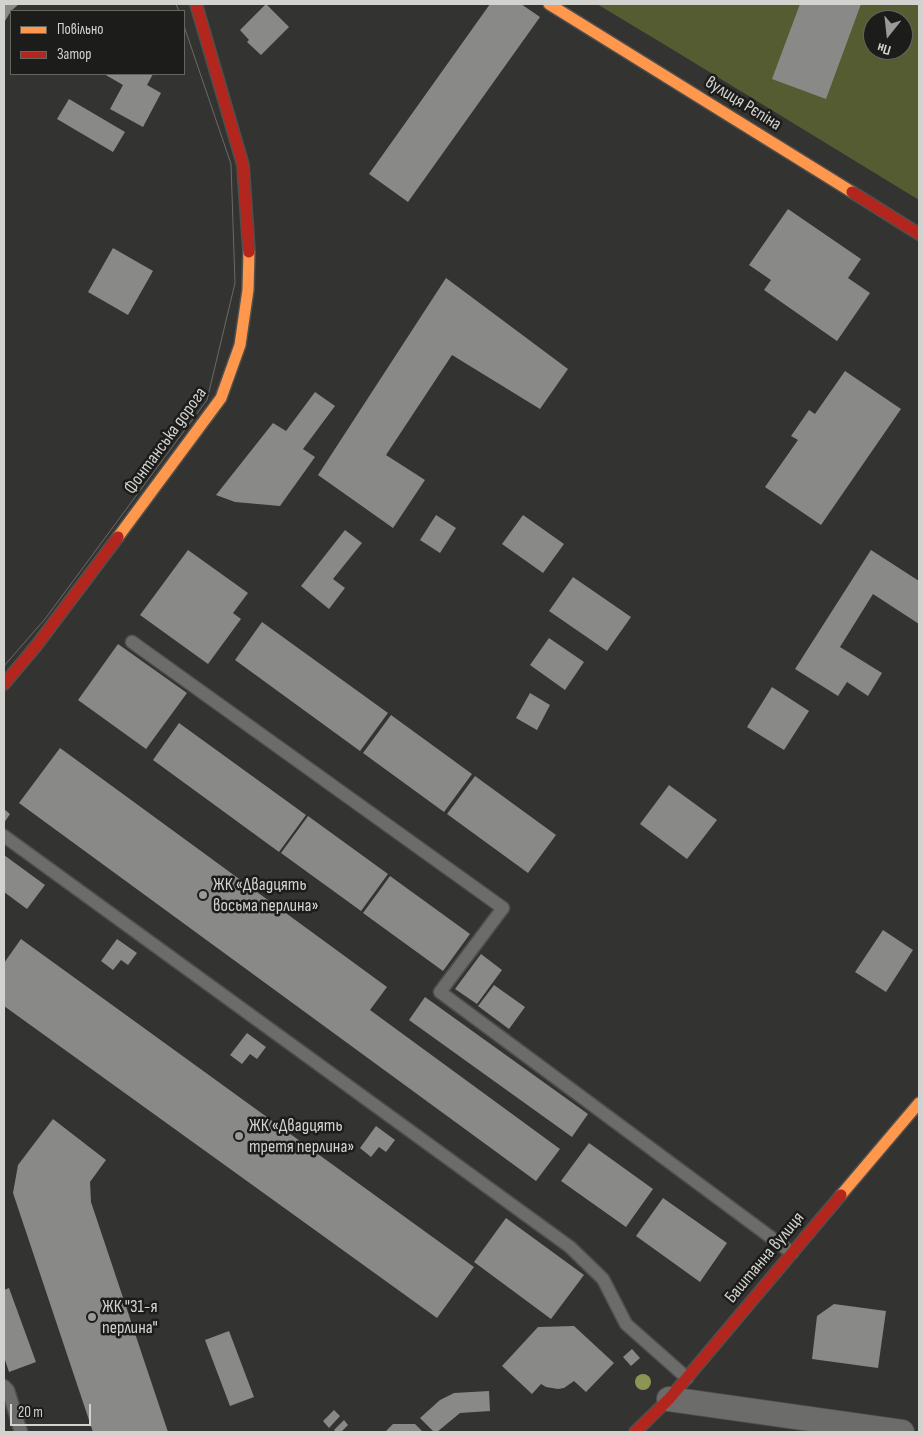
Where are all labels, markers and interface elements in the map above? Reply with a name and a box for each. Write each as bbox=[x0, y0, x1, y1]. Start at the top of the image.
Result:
legend bbox=[10, 10, 185, 75]
north arrow bbox=[863, 10, 913, 60]
text: Повільно bbox=[57, 20, 103, 39]
text: Пн bbox=[875, 39, 893, 59]
text: Затор bbox=[57, 45, 91, 64]
street label: вулиця Рєпіна bbox=[701, 72, 785, 136]
street label: Фонтанська дорога bbox=[120, 383, 212, 499]
place label: ЖК «Двадцять восьма перлина» bbox=[213, 874, 319, 916]
marker: ЖК «Двадцять восьма перлина» bbox=[197, 889, 209, 901]
place label: ЖК «Двадцять третя перлина» bbox=[249, 1115, 354, 1158]
marker: ЖК «Двадцять третя перлина» bbox=[233, 1130, 245, 1142]
street label: Баштанна вулиця bbox=[721, 1208, 809, 1308]
place label: ЖК "31-я перлина" bbox=[102, 1296, 158, 1338]
marker: ЖК "31-я перлина" bbox=[86, 1311, 98, 1323]
scale bar bbox=[12, 1394, 94, 1426]
text: 20 m bbox=[18, 1403, 43, 1422]

